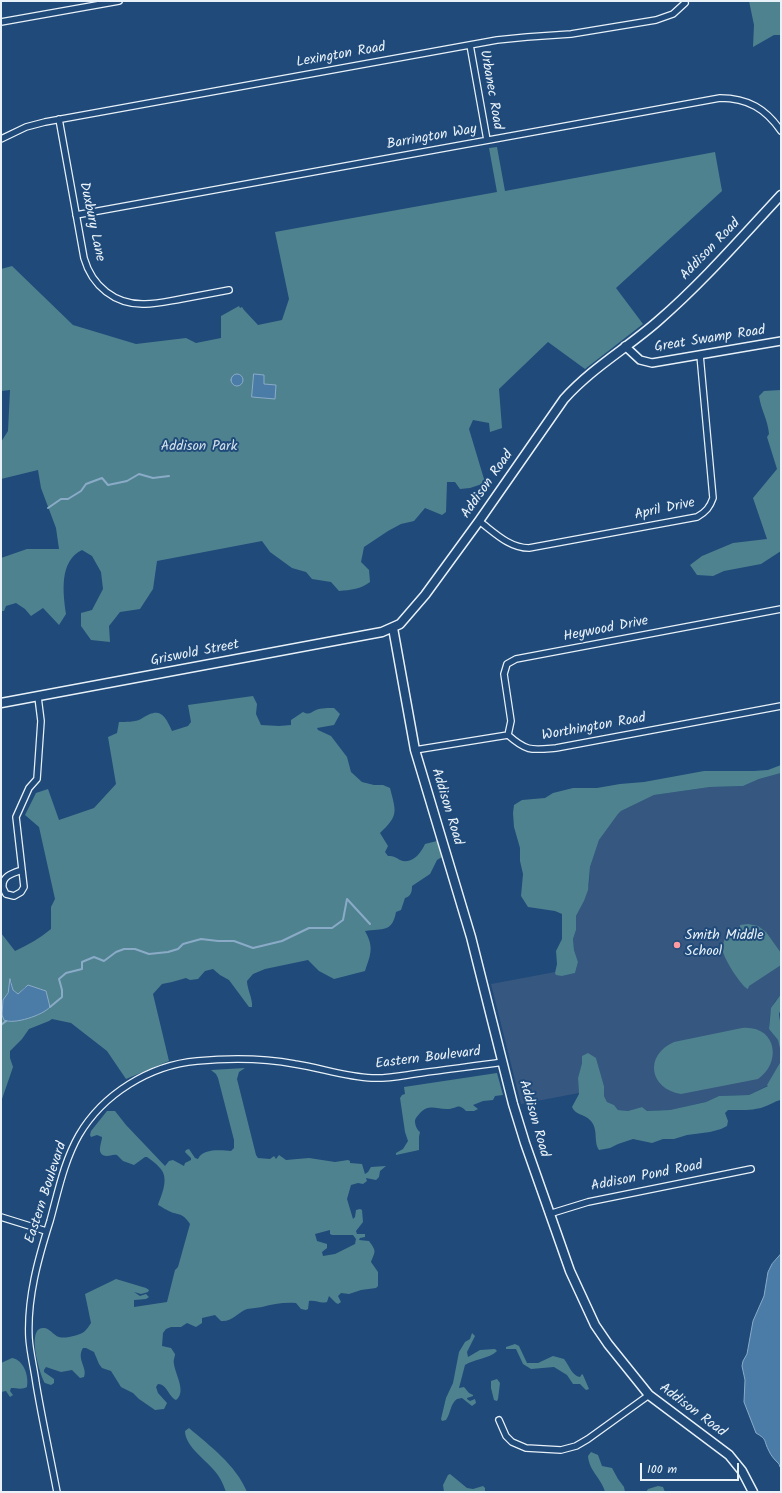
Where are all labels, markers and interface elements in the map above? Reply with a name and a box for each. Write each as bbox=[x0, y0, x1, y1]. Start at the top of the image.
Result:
street label: Lexington Road bbox=[295, 40, 387, 72]
street label: Urbanec Road bbox=[475, 49, 505, 131]
street label: Barrington Way bbox=[386, 122, 478, 154]
street label: Duxbury Lane bbox=[74, 181, 108, 263]
street label: Addison Road bbox=[677, 216, 745, 284]
street label: Great Swamp Road bbox=[653, 323, 767, 357]
park label: Addison Park bbox=[161, 440, 237, 456]
street label: Addison Road bbox=[458, 448, 518, 522]
street label: April Drive bbox=[633, 495, 697, 525]
street label: Heywood Drive bbox=[562, 614, 650, 646]
street label: Griswold Street bbox=[149, 637, 241, 671]
street label: Worthington Road bbox=[541, 711, 647, 745]
street label: Addison Road bbox=[426, 767, 466, 847]
place label: Smith Middle School bbox=[685, 929, 764, 962]
marker: Smith Middle School bbox=[672, 940, 682, 950]
street label: Eastern Boulevard bbox=[374, 1044, 482, 1074]
street label: Addison Road bbox=[514, 1079, 552, 1159]
street label: Eastern Boulevard bbox=[23, 1140, 71, 1246]
street label: Addison Pond Road bbox=[590, 1158, 704, 1196]
street label: Addison Road bbox=[655, 1380, 729, 1442]
scale bar bbox=[642, 1455, 741, 1481]
text: 100 m bbox=[647, 1460, 677, 1479]

